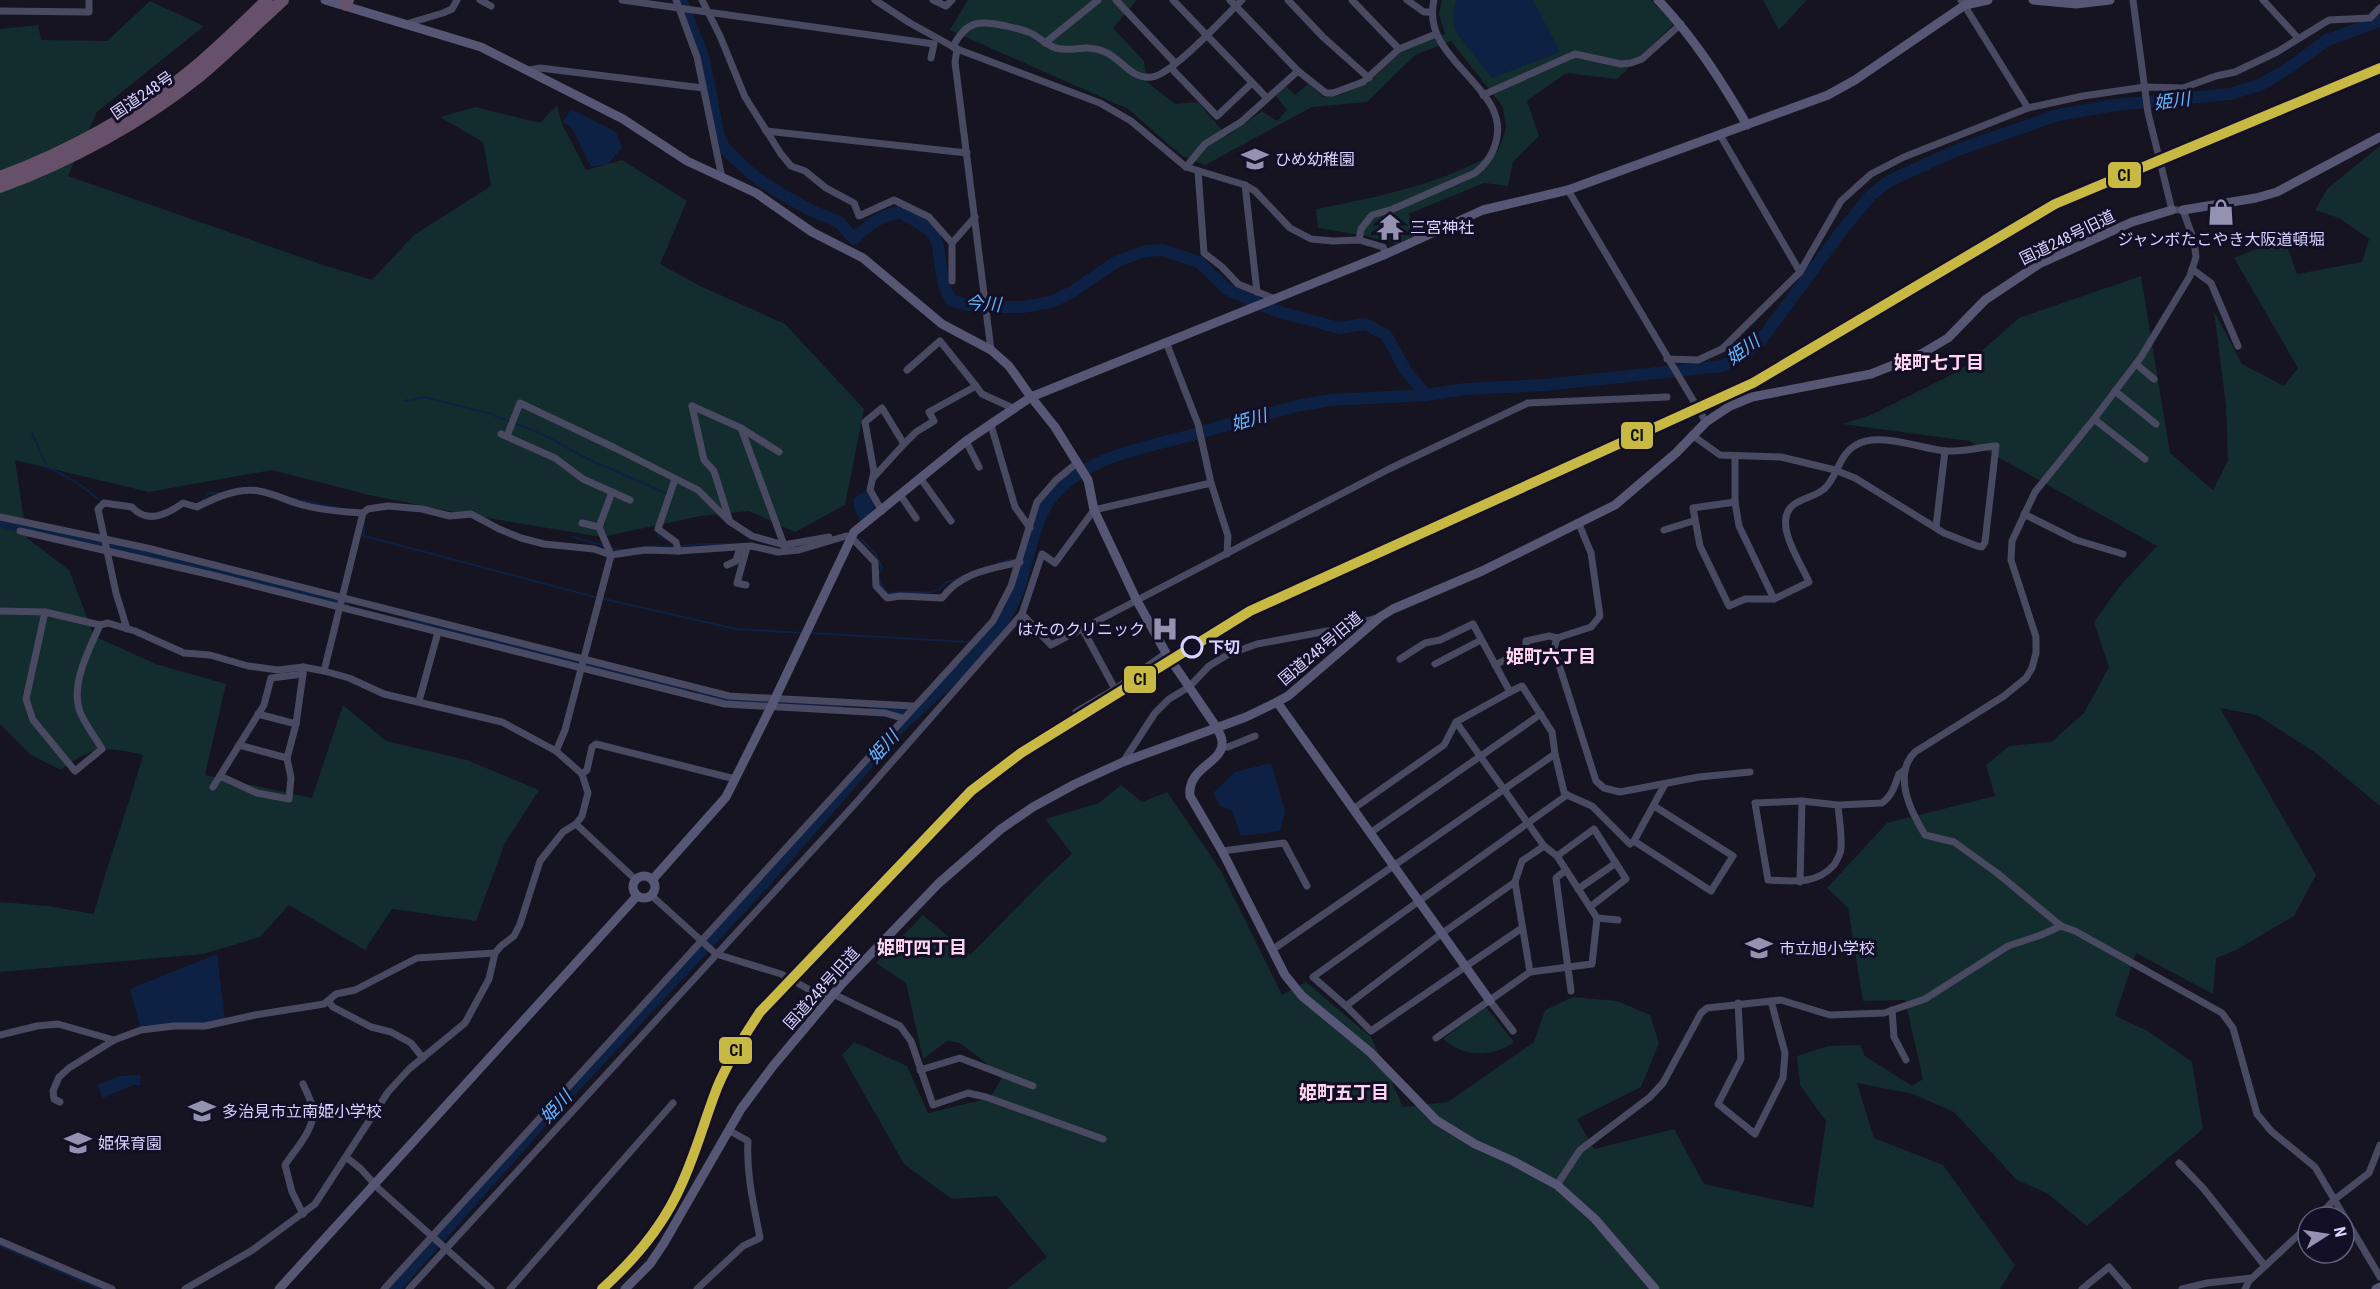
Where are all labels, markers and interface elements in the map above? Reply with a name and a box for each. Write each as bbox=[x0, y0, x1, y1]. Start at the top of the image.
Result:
street label: 国道248号 bbox=[107, 67, 177, 123]
water label: 姫川 bbox=[2153, 88, 2193, 113]
school or university icon: ひめ幼稚園 bbox=[1240, 144, 1270, 174]
place label: ひめ幼稚園 bbox=[1275, 150, 1355, 169]
line badge: CI bbox=[2107, 161, 2142, 189]
text: CI bbox=[2117, 166, 2131, 185]
shop icon: ジャンボたこやき大阪道頓堀 bbox=[2206, 197, 2236, 227]
street label: 国道248号旧道 bbox=[2016, 206, 2118, 269]
temple icon: 三宮神社 bbox=[1375, 212, 1405, 242]
place label: 三宮神社 bbox=[1410, 218, 1474, 237]
place label: ジャンボたこやき大阪道頓堀 bbox=[2117, 230, 2325, 249]
water label: 今川 bbox=[965, 292, 1004, 315]
water label: 姫川 bbox=[1722, 329, 1765, 369]
district label: 姫町七丁目 bbox=[1894, 352, 1984, 373]
water label: 姫川 bbox=[1229, 404, 1271, 435]
line badge: CI bbox=[1620, 421, 1654, 450]
text: CI bbox=[1630, 426, 1644, 445]
street label: 国道248号旧道 bbox=[1274, 608, 1366, 689]
hospital icon: はたのクリニック bbox=[1150, 614, 1180, 644]
place label: はたのクリニック bbox=[1017, 620, 1145, 639]
marker: 下切 bbox=[1181, 636, 1203, 658]
place label: 下切 bbox=[1208, 638, 1240, 657]
district label: 姫町六丁目 bbox=[1506, 646, 1596, 667]
line badge: CI bbox=[1123, 665, 1157, 694]
text: CI bbox=[1133, 670, 1147, 689]
water label: 姫川 bbox=[863, 725, 904, 767]
school or university icon: 市立旭小学校 bbox=[1744, 933, 1774, 963]
district label: 姫町四丁目 bbox=[877, 937, 967, 958]
place label: 市立旭小学校 bbox=[1779, 939, 1875, 958]
street label: 国道248号旧道 bbox=[780, 943, 863, 1033]
line badge: CI bbox=[718, 1036, 753, 1065]
text: CI bbox=[729, 1041, 743, 1060]
district label: 姫町五丁目 bbox=[1299, 1082, 1389, 1103]
water label: 姫川 bbox=[536, 1085, 577, 1127]
school or university icon: 多治見市立南姫小学校 bbox=[187, 1096, 217, 1126]
place label: 多治見市立南姫小学校 bbox=[222, 1102, 382, 1121]
school or university icon: 姫保育園 bbox=[63, 1128, 93, 1158]
place label: 姫保育園 bbox=[98, 1134, 162, 1153]
north arrow bbox=[2296, 1205, 2356, 1265]
text: N bbox=[2330, 1225, 2350, 1239]

